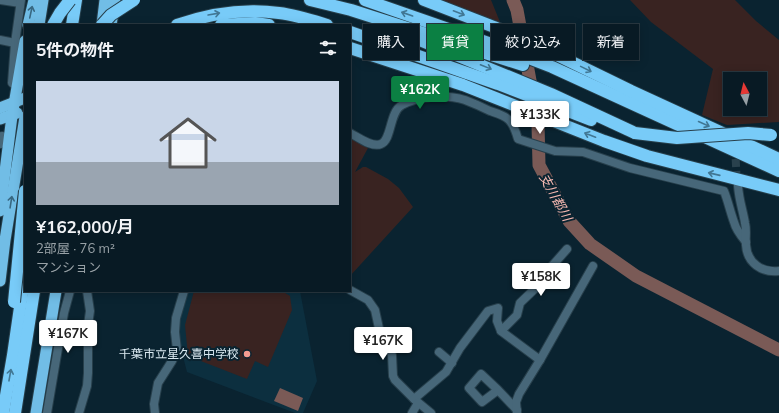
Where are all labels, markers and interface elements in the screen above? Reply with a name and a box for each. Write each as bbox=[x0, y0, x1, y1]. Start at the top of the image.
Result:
one-way arrow bbox=[28, 6, 36, 19]
one-way arrow bbox=[208, 10, 221, 18]
one-way arrow bbox=[402, 10, 414, 18]
one-way arrow bbox=[453, 10, 465, 18]
chip: 購入 bbox=[363, 24, 419, 60]
chip: 賃貸 bbox=[427, 24, 483, 60]
chip: 絞り込み bbox=[491, 24, 575, 60]
chip: 新着 bbox=[583, 24, 639, 60]
icon: filters bbox=[317, 37, 339, 59]
text: 5件の物件 bbox=[36, 39, 114, 60]
one-way arrow bbox=[479, 64, 491, 71]
one-way arrow bbox=[579, 66, 591, 73]
north arrow bbox=[723, 72, 767, 116]
map controls bbox=[723, 72, 767, 116]
pin: ¥162K bbox=[392, 76, 448, 110]
text: ¥162K bbox=[400, 81, 440, 97]
pin: ¥133K bbox=[512, 101, 568, 135]
text: ¥133K bbox=[520, 106, 560, 122]
icon: home bbox=[152, 107, 224, 179]
one-way arrow bbox=[697, 121, 709, 128]
one-way arrow bbox=[584, 131, 596, 139]
one-way arrow bbox=[708, 169, 721, 177]
water label: 支川都川 bbox=[536, 170, 577, 225]
one-way arrow bbox=[8, 196, 16, 209]
text: ¥162,000/月 bbox=[36, 216, 134, 237]
text: 2部屋 · 76 m² bbox=[36, 240, 115, 256]
text: マンション bbox=[36, 259, 101, 275]
pin: ¥158K bbox=[513, 263, 569, 297]
text: ¥158K bbox=[521, 268, 561, 284]
pin: ¥167K bbox=[40, 320, 96, 354]
text: ¥167K bbox=[48, 325, 88, 341]
pin: ¥167K bbox=[355, 327, 411, 361]
text: ¥167K bbox=[363, 332, 403, 348]
place label: 千葉市立星久喜中学校 bbox=[119, 346, 239, 361]
marker: 千葉市立星久喜中学校 bbox=[242, 349, 252, 359]
one-way arrow bbox=[6, 368, 14, 381]

